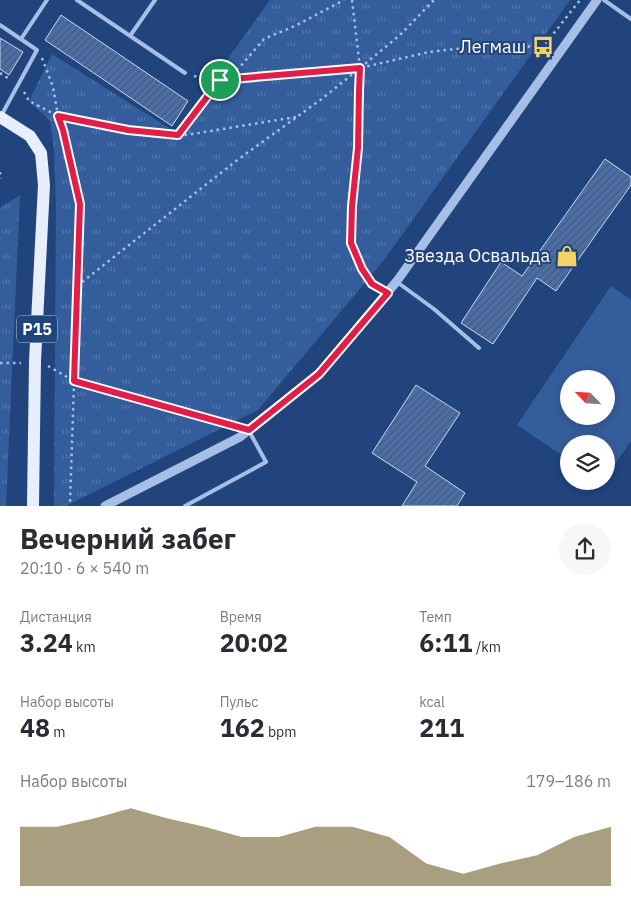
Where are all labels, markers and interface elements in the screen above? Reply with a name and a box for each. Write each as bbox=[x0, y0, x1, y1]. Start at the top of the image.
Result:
bus stop icon: Легмаш bbox=[530, 34, 556, 60]
place label: Легмаш bbox=[459, 35, 526, 58]
pin bbox=[199, 59, 241, 101]
icon: arrive bbox=[206, 66, 234, 94]
shop icon: Звезда Освальда bbox=[554, 243, 580, 269]
place label: Звезда Освальда bbox=[404, 244, 550, 267]
road number: Р15 bbox=[17, 316, 57, 342]
north arrow bbox=[560, 370, 615, 425]
map controls bbox=[560, 370, 615, 490]
button: layers bbox=[560, 435, 615, 490]
text: Вечерний забег bbox=[20, 520, 236, 557]
button: share bbox=[559, 523, 611, 575]
text: 20:10 · 6 × 540 m bbox=[20, 558, 149, 578]
text: Дистанция bbox=[20, 608, 92, 626]
text: Время bbox=[220, 608, 262, 626]
text: Темп bbox=[419, 608, 452, 626]
text: 3.24 bbox=[20, 626, 73, 659]
text: 20:02 bbox=[220, 626, 288, 659]
text: 6:11 bbox=[419, 626, 473, 659]
text: km bbox=[73, 638, 96, 656]
text: /km bbox=[473, 638, 501, 656]
text: Набор высоты bbox=[20, 693, 114, 711]
text: Пульс bbox=[220, 693, 258, 711]
text: kcal bbox=[419, 693, 445, 711]
text: 48 bbox=[20, 711, 50, 744]
text: 162 bbox=[220, 711, 265, 744]
text: 211 bbox=[419, 711, 464, 744]
text: m bbox=[50, 723, 66, 741]
text: bpm bbox=[265, 723, 296, 741]
text: Набор высоты bbox=[20, 771, 127, 791]
text: 179–186 m bbox=[526, 771, 611, 791]

